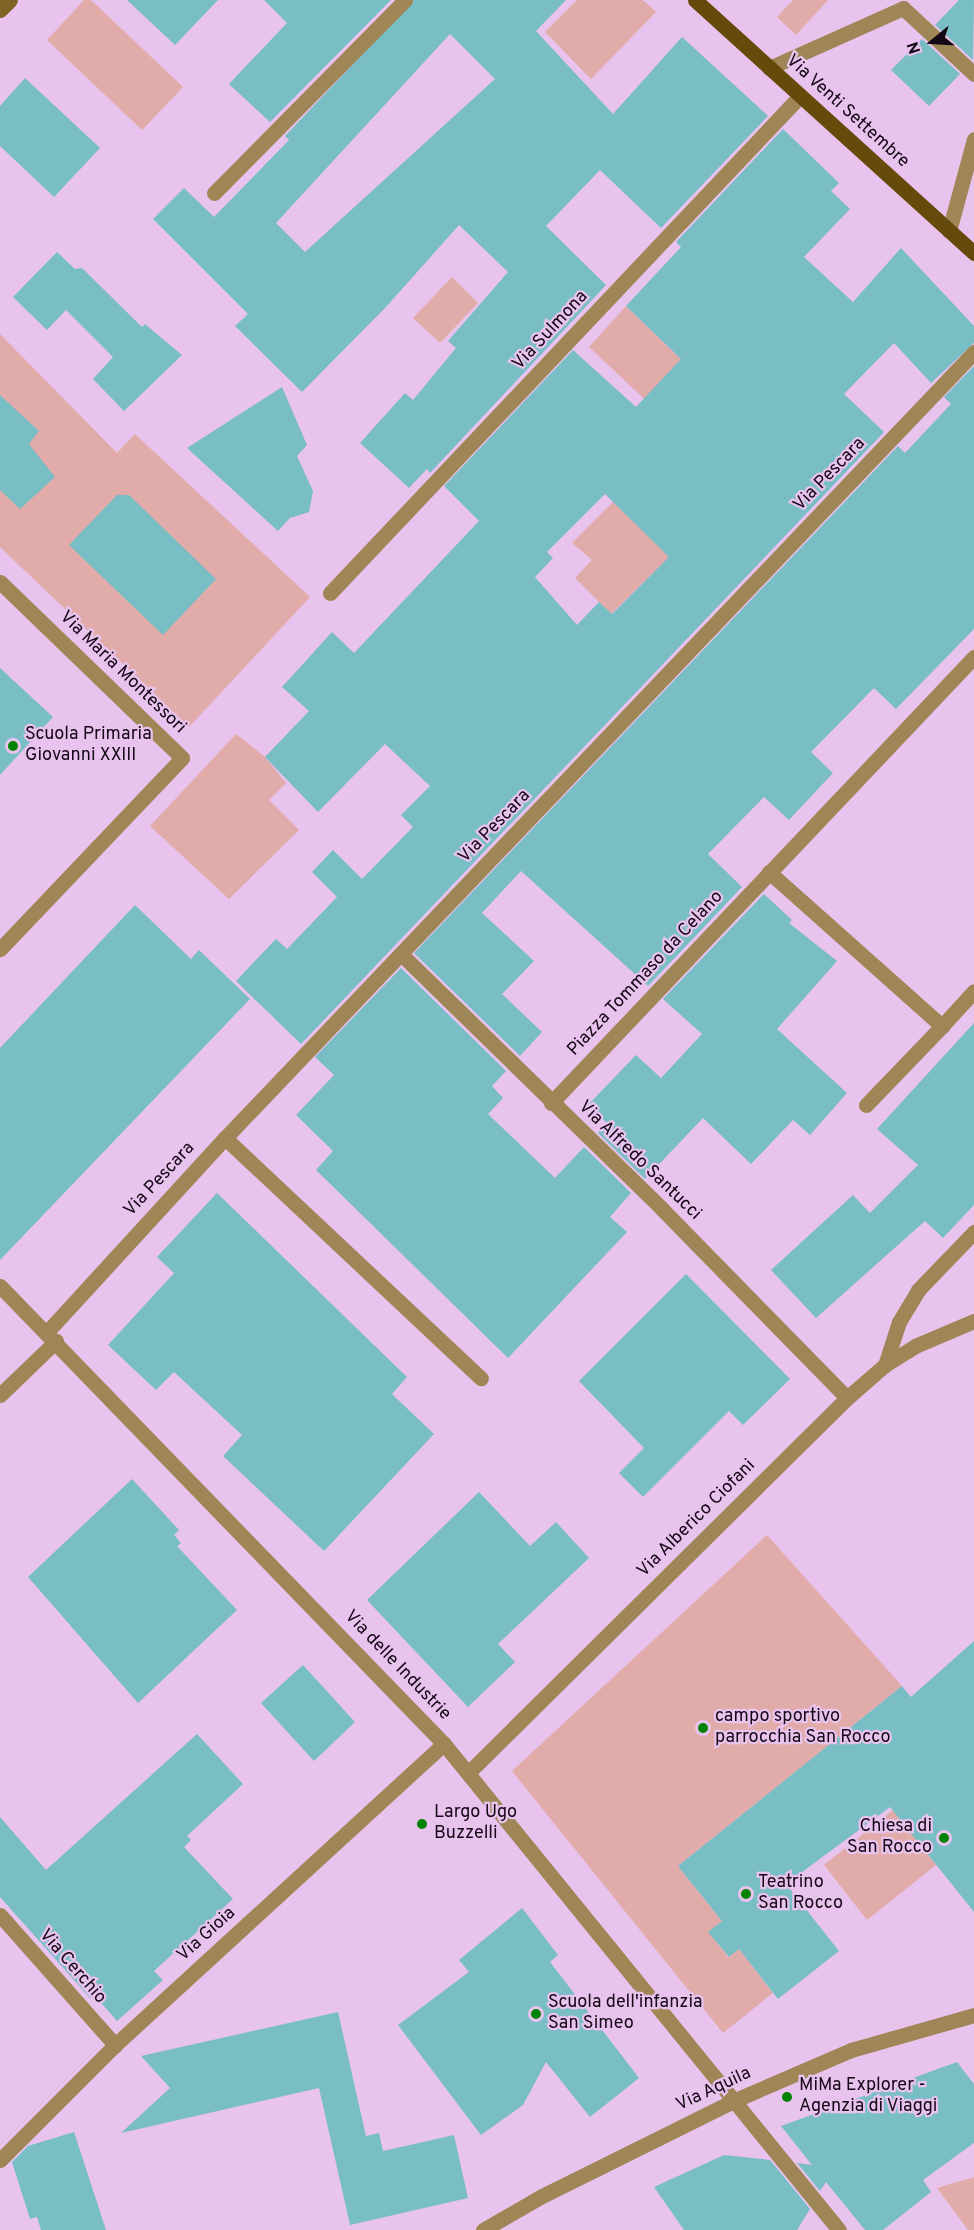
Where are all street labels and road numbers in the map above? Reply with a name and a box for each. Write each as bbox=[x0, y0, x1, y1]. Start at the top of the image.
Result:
street label: Via Venti Settembre bbox=[781, 51, 913, 173]
street label: Via Sulmona bbox=[509, 287, 593, 375]
street label: Via Pescara bbox=[790, 434, 870, 516]
street label: Via Maria Montessori bbox=[54, 607, 190, 739]
street label: Via Pescara bbox=[455, 786, 535, 868]
street label: Piazza Tommaso da Celano bbox=[563, 887, 729, 1061]
street label: Via Alfredo Santucci bbox=[573, 1096, 705, 1226]
street label: Via Pescara bbox=[120, 1138, 200, 1222]
street label: Via Alberico Ciofani bbox=[633, 1455, 761, 1583]
street label: Via delle Industrie bbox=[339, 1607, 455, 1725]
street label: Via Gioia bbox=[173, 1903, 241, 1967]
street label: Via Cerchio bbox=[34, 1925, 110, 2009]
street label: Via Aquila bbox=[673, 2063, 755, 2117]

